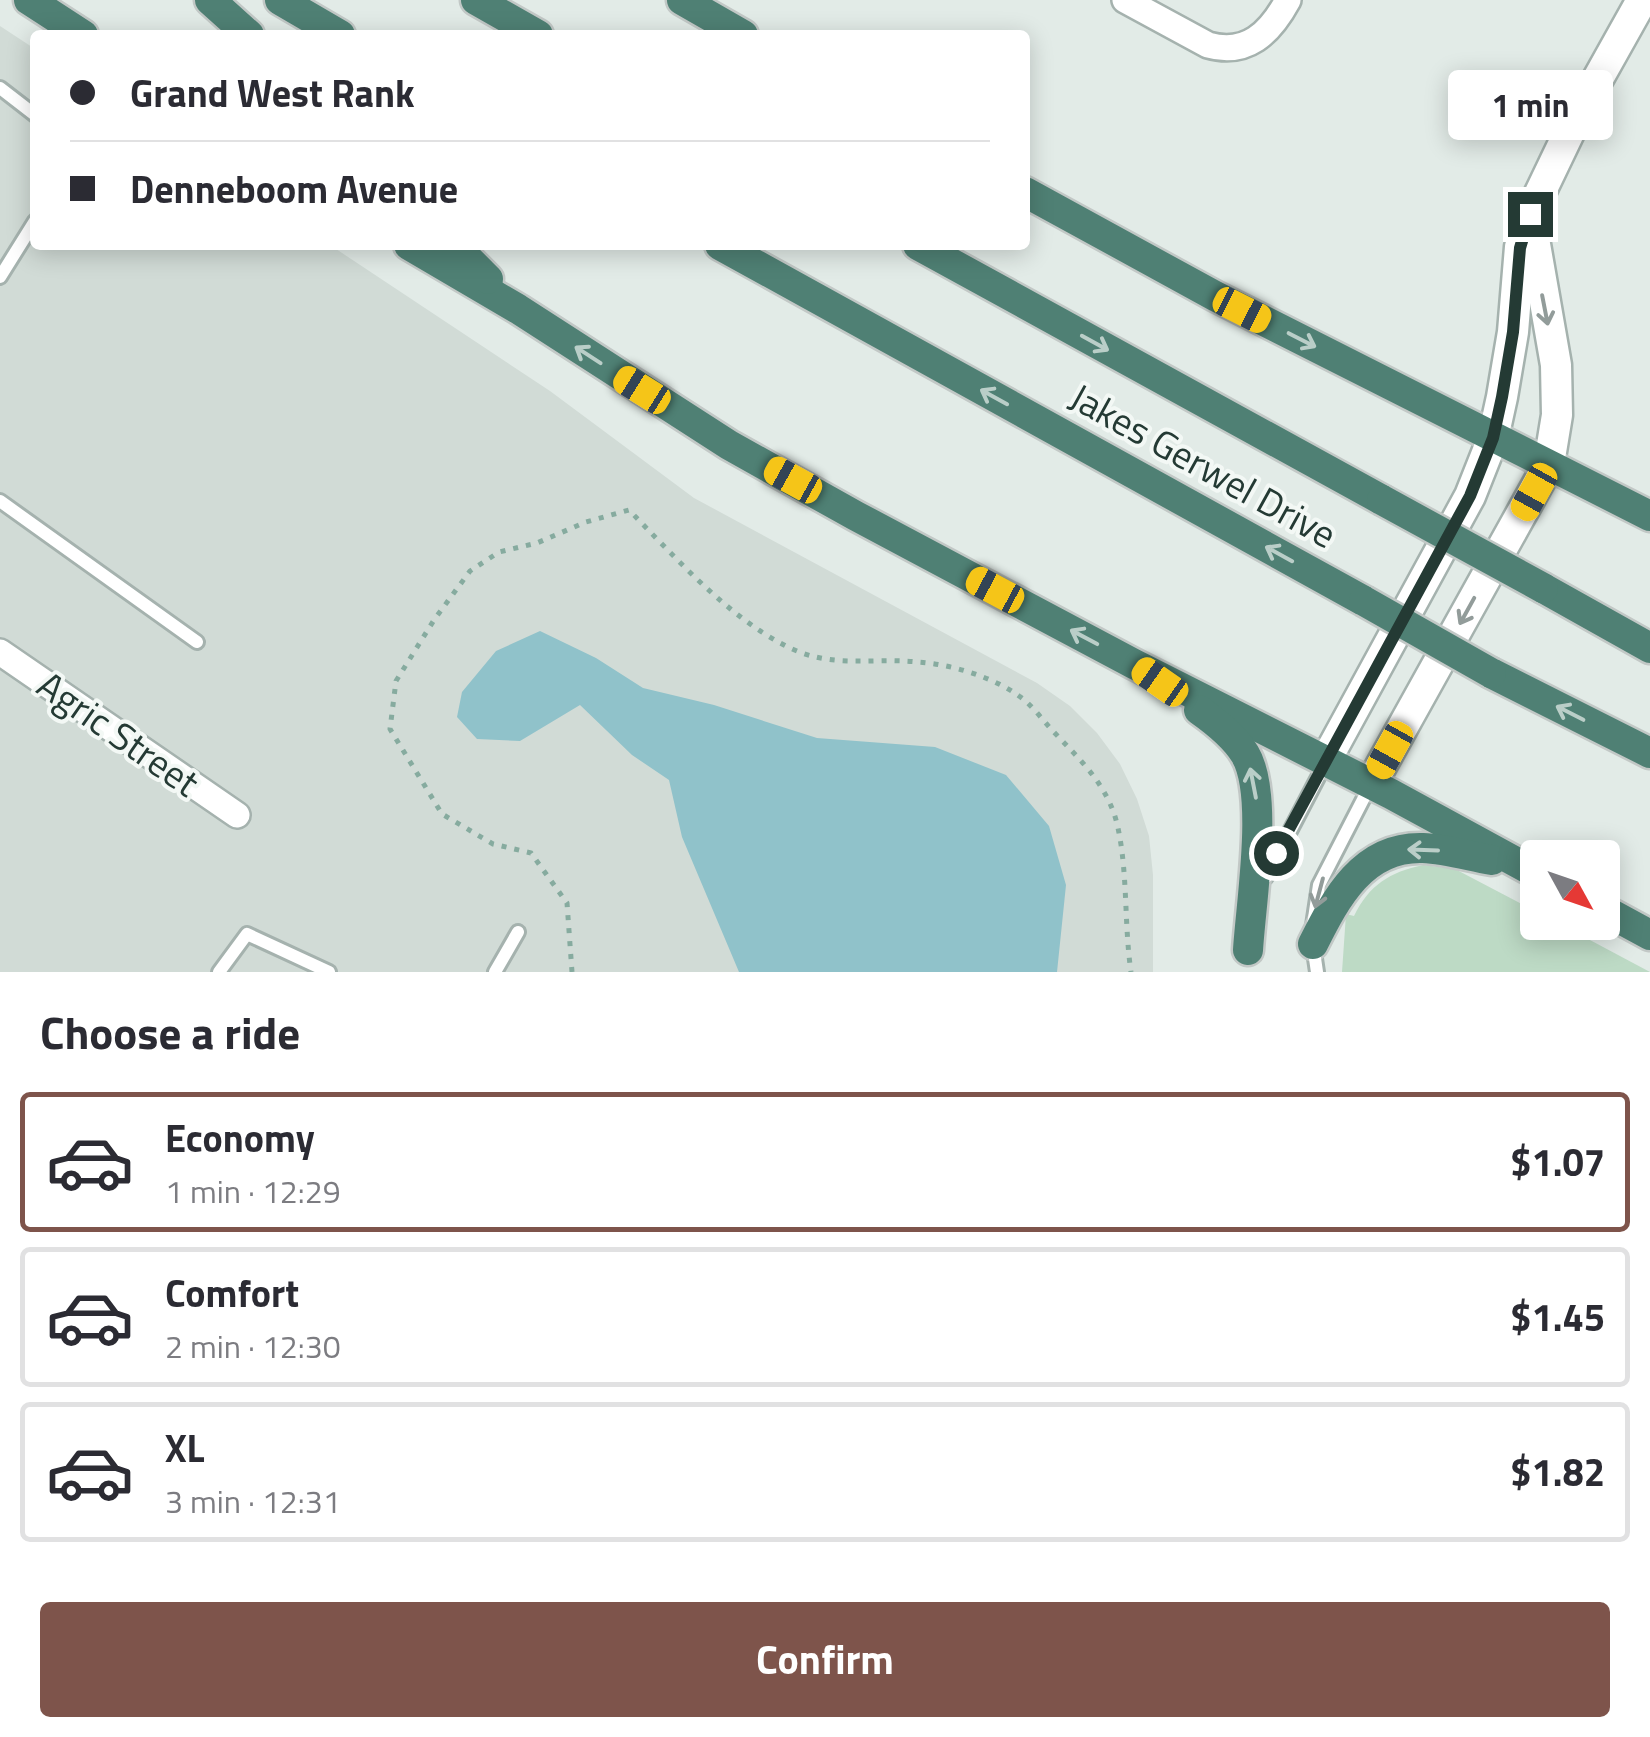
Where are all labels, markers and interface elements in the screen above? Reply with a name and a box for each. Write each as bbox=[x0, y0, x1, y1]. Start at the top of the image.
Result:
text: Grand West Rank bbox=[130, 64, 415, 122]
callout: 1 min bbox=[1448, 69, 1612, 139]
text: 1 min bbox=[1492, 81, 1569, 129]
text: Denneboom Avenue bbox=[130, 160, 458, 218]
route end bbox=[1508, 192, 1553, 237]
car bbox=[1208, 283, 1276, 337]
one-way arrow bbox=[1536, 293, 1555, 326]
one-way arrow bbox=[1286, 331, 1316, 350]
one-way arrow bbox=[1080, 334, 1110, 353]
one-way arrow bbox=[574, 345, 602, 366]
car bbox=[609, 361, 675, 419]
street label: Jakes Gerwel Drive bbox=[1060, 368, 1347, 562]
one-way arrow bbox=[980, 386, 1010, 406]
car bbox=[759, 452, 827, 508]
car bbox=[1506, 458, 1562, 526]
one-way arrow bbox=[1264, 543, 1294, 563]
car bbox=[961, 563, 1029, 617]
one-way arrow bbox=[1457, 595, 1477, 625]
one-way arrow bbox=[1069, 627, 1099, 646]
car bbox=[1127, 653, 1193, 711]
street label: Agric Street bbox=[26, 656, 211, 810]
one-way arrow bbox=[1556, 703, 1586, 722]
car bbox=[1362, 716, 1418, 784]
one-way arrow bbox=[1243, 768, 1262, 800]
route start bbox=[1254, 831, 1299, 876]
north arrow bbox=[1520, 840, 1620, 940]
map controls bbox=[1520, 840, 1620, 940]
one-way arrow bbox=[1408, 841, 1440, 860]
one-way arrow bbox=[1309, 877, 1327, 908]
text: Choose a ride bbox=[40, 998, 300, 1066]
text: Economy bbox=[165, 1109, 315, 1167]
icon: car bbox=[45, 1117, 135, 1207]
text: $1.07 bbox=[1510, 1133, 1605, 1191]
text: 1 min · 12:29 bbox=[165, 1167, 341, 1215]
text: Comfort bbox=[165, 1264, 299, 1322]
icon: car bbox=[45, 1272, 135, 1362]
text: $1.45 bbox=[1510, 1288, 1605, 1346]
text: 2 min · 12:30 bbox=[165, 1322, 341, 1370]
text: XL bbox=[165, 1419, 205, 1477]
icon: car bbox=[45, 1427, 135, 1517]
text: $1.82 bbox=[1510, 1443, 1605, 1501]
text: 3 min · 12:31 bbox=[165, 1477, 341, 1525]
button: Confirm bbox=[40, 1602, 1610, 1717]

